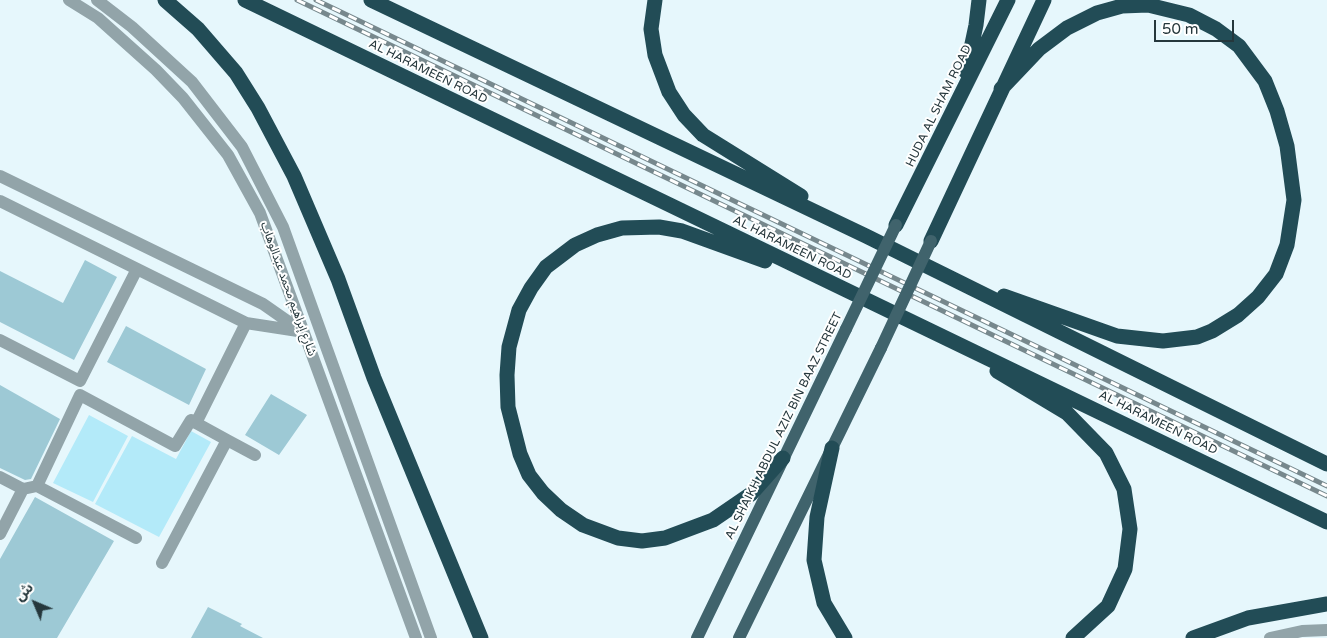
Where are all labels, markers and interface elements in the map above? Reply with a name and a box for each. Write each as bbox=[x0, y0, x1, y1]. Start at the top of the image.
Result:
scale bar bbox=[1157, 10, 1237, 42]
text: 50 m bbox=[1162, 20, 1199, 38]
street label: AL HARAMEEN ROAD bbox=[366, 37, 490, 107]
street label: HUDA AL SHAM ROAD bbox=[903, 43, 975, 169]
street label: AL HARAMEEN ROAD bbox=[730, 213, 854, 283]
street label: شارع إبراهيم محمد عبدالوهاب bbox=[257, 220, 319, 358]
street label: AL SHAIKH ABDUL AZIZ BIN BAAZ STREET bbox=[723, 310, 845, 542]
street label: AL HARAMEEN ROAD bbox=[1096, 388, 1220, 458]
north arrow bbox=[10, 578, 60, 628]
text: ش bbox=[11, 579, 37, 605]

